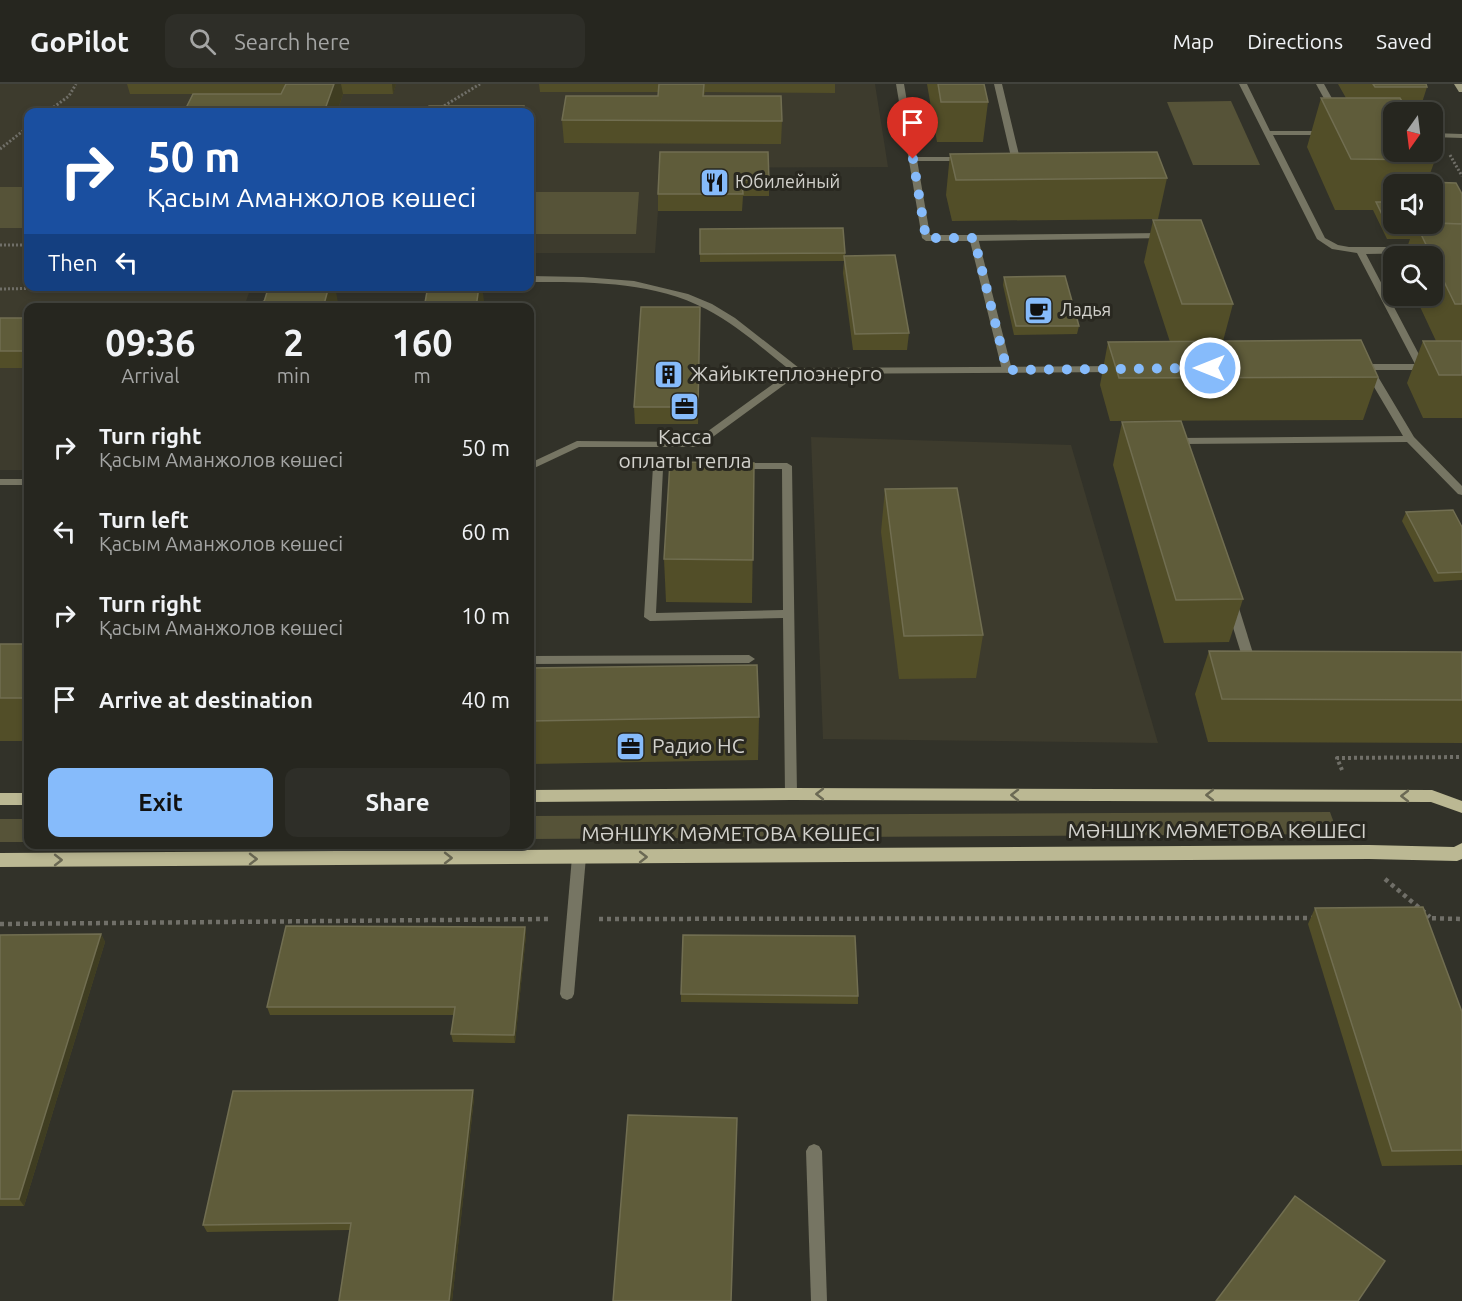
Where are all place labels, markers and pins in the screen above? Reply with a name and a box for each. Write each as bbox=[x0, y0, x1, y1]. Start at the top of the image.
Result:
pin bbox=[887, 97, 938, 159]
restaurant icon: Юбилейный bbox=[698, 166, 730, 198]
place label: Юбилейный bbox=[735, 171, 840, 191]
cafe icon: Ладья bbox=[1023, 294, 1055, 326]
place label: Ладья bbox=[1060, 299, 1111, 319]
building icon: Жайыктеплоэнерго bbox=[653, 358, 685, 390]
place label: Жайыктеплоэнерго bbox=[690, 361, 882, 385]
office icon: Касса оплаты тепла bbox=[669, 390, 701, 422]
place label: Касса оплаты тепла bbox=[618, 424, 752, 472]
office icon: Радио НС bbox=[615, 730, 647, 762]
place label: Радио НС bbox=[652, 733, 745, 757]

